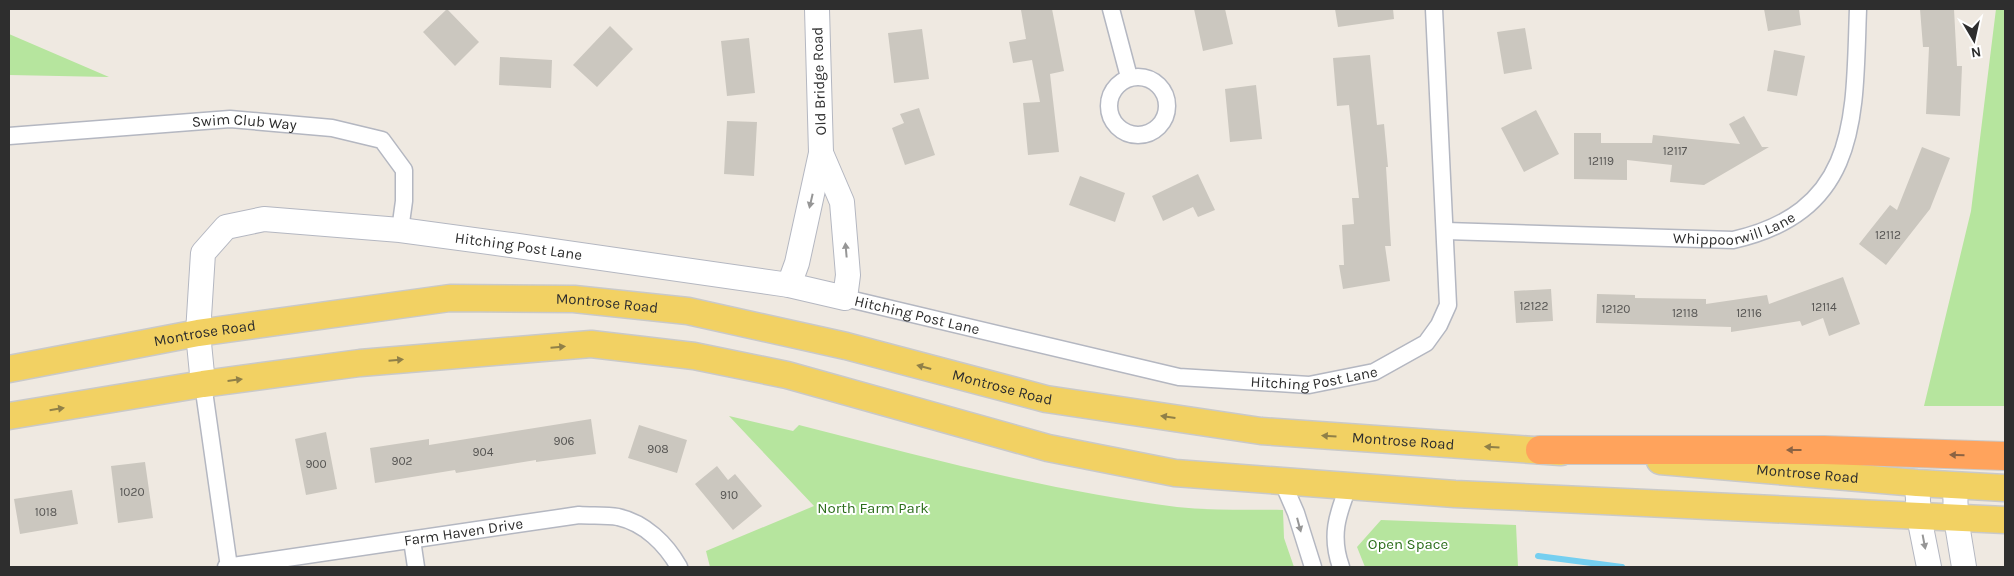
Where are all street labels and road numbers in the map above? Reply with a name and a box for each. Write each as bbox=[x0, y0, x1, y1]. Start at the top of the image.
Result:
street label: Old Bridge Road bbox=[808, 26, 830, 136]
street label: Swim Club Way bbox=[191, 110, 297, 134]
street label: Whippoorwill Lane bbox=[1673, 208, 1799, 249]
street label: Hitching Post Lane bbox=[454, 229, 583, 264]
street label: Montrose Road bbox=[556, 290, 659, 317]
street label: Hitching Post Lane bbox=[853, 292, 981, 339]
street label: Montrose Road bbox=[152, 316, 257, 350]
street label: Hitching Post Lane bbox=[1250, 363, 1379, 394]
street label: Montrose Road bbox=[950, 366, 1054, 409]
street label: Montrose Road bbox=[1351, 428, 1455, 454]
street label: Montrose Road bbox=[1755, 460, 1860, 487]
street label: Farm Haven Drive bbox=[403, 514, 524, 550]

